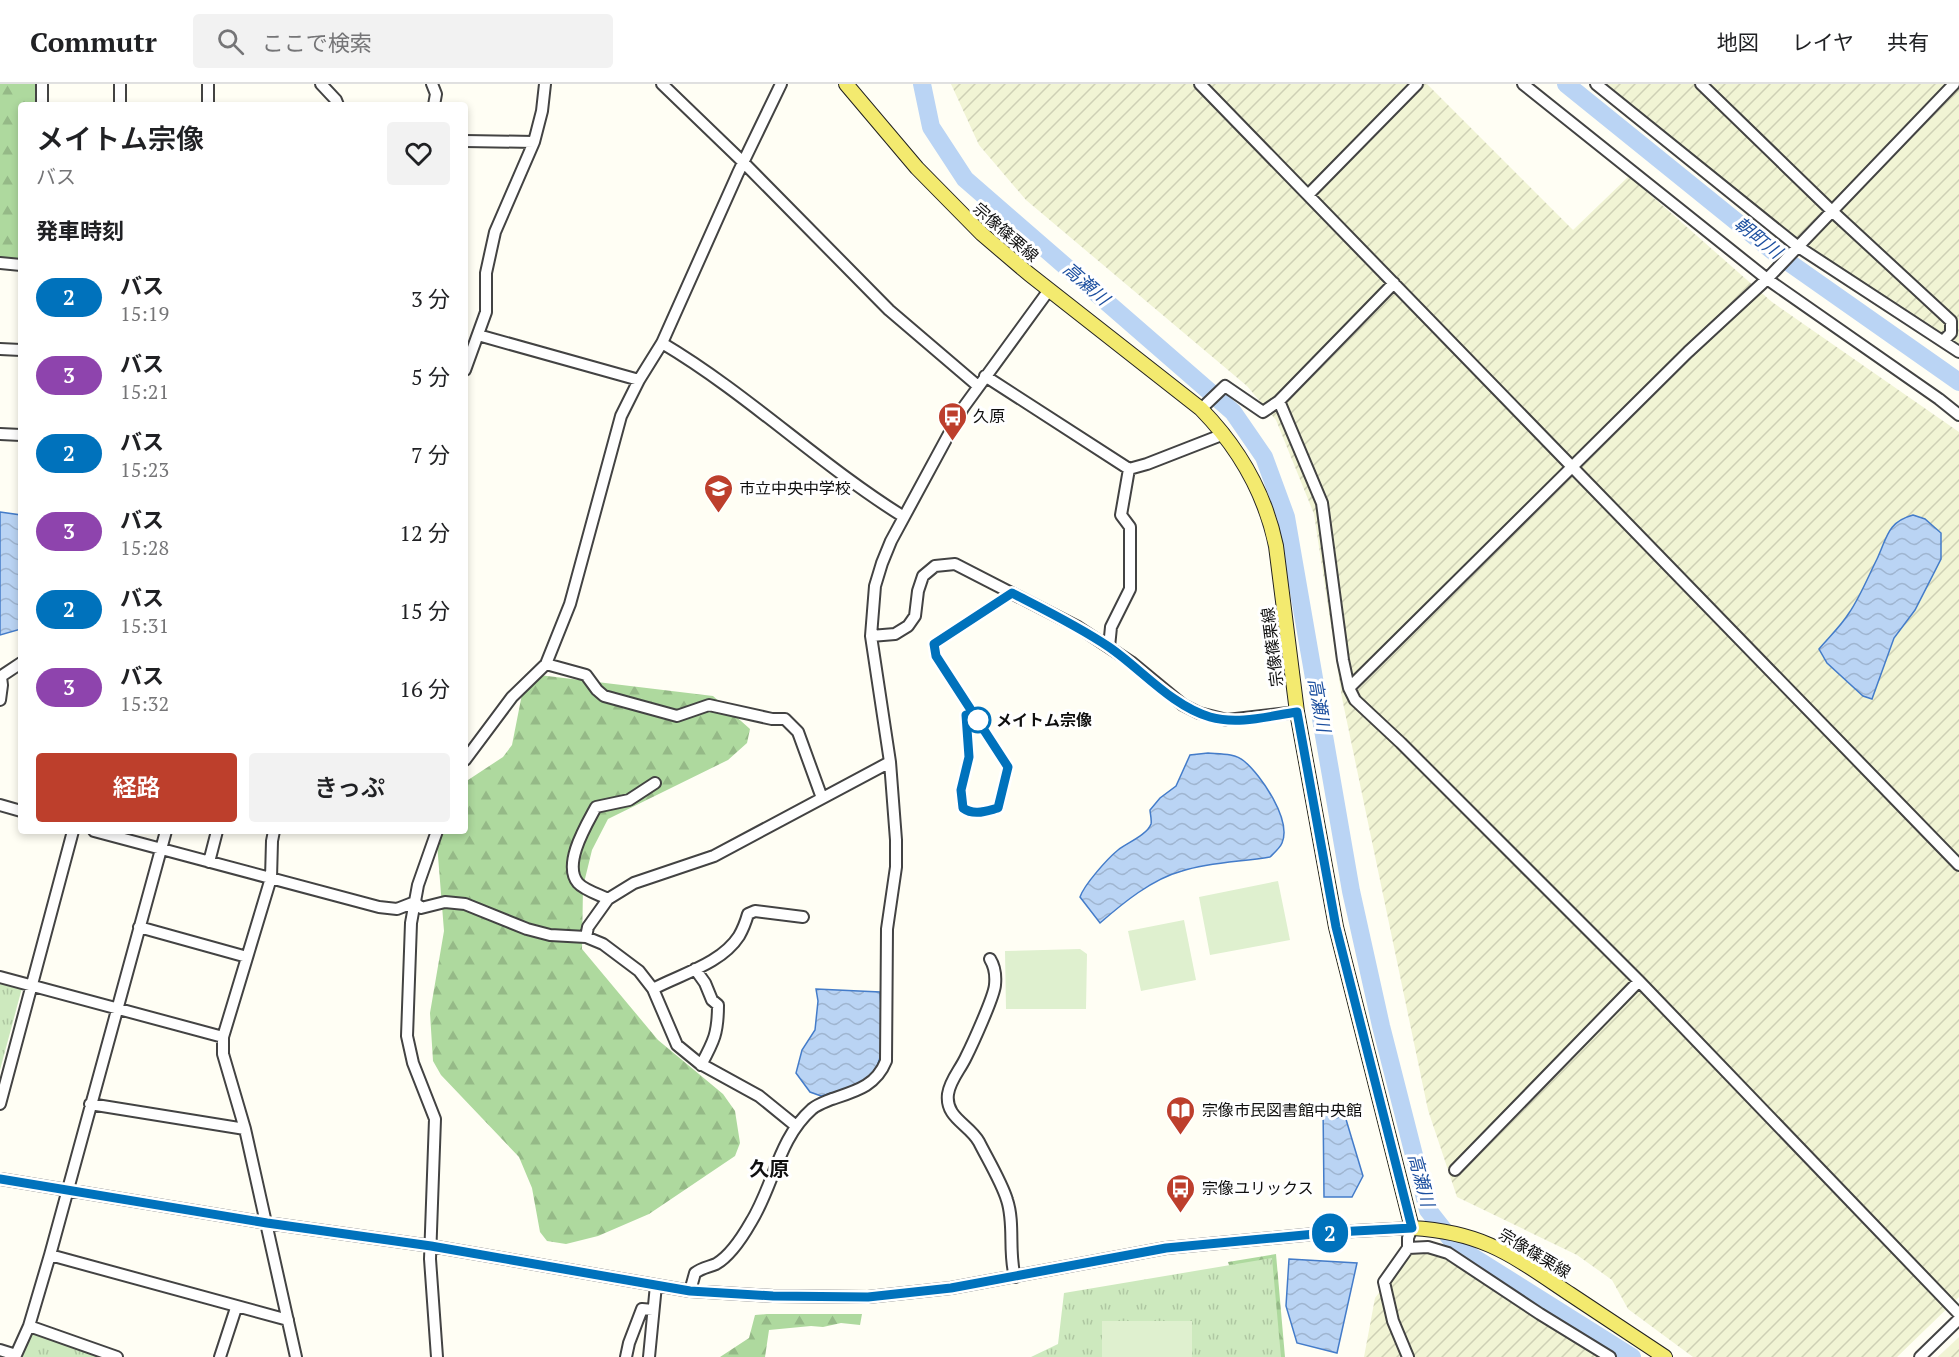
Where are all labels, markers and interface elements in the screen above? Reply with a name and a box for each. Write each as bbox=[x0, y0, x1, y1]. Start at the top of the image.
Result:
search box bbox=[193, 14, 613, 68]
text: Commutr bbox=[30, 23, 157, 60]
icon: search bbox=[214, 25, 247, 58]
text: ここで検索 bbox=[262, 28, 372, 57]
text: 地図 bbox=[1717, 28, 1759, 56]
text: レイヤ bbox=[1792, 28, 1854, 56]
text: 共有 bbox=[1887, 28, 1929, 56]
text: メイトム宗像 bbox=[36, 120, 204, 157]
button: heart bbox=[387, 122, 450, 185]
text: バス bbox=[36, 163, 76, 190]
street label: 宗像篠栗線 bbox=[969, 197, 1043, 267]
water label: 朝町川 bbox=[1730, 211, 1789, 265]
text: 発車時刻 bbox=[36, 216, 124, 245]
water label: 高瀬川 bbox=[1058, 256, 1116, 311]
text: バス bbox=[120, 271, 164, 300]
text: 2 bbox=[63, 283, 75, 311]
text: 3 分 bbox=[411, 284, 450, 313]
text: 15:19 bbox=[120, 300, 169, 327]
text: バス bbox=[120, 349, 164, 378]
text: 3 bbox=[63, 361, 75, 389]
text: 5 分 bbox=[411, 362, 450, 391]
text: 15:21 bbox=[120, 378, 169, 405]
bus stop icon: 久原 bbox=[936, 400, 968, 442]
place label: 久原 bbox=[973, 405, 1005, 427]
text: バス bbox=[120, 427, 164, 456]
text: 2 bbox=[63, 439, 75, 467]
text: 7 分 bbox=[411, 440, 450, 469]
text: 15:23 bbox=[120, 456, 169, 483]
school or university icon: 市立中央中学校 bbox=[702, 472, 734, 514]
place label: 市立中央中学校 bbox=[739, 477, 851, 499]
text: バス bbox=[120, 505, 164, 534]
text: 3 bbox=[63, 517, 75, 545]
text: 12 分 bbox=[399, 518, 450, 547]
text: 15:28 bbox=[120, 534, 169, 561]
text: バス bbox=[120, 583, 164, 612]
text: 2 bbox=[63, 595, 75, 623]
text: 15 分 bbox=[399, 596, 450, 625]
street label: 宗像篠栗線 bbox=[1256, 606, 1288, 688]
text: 15:31 bbox=[120, 612, 169, 639]
text: バス bbox=[120, 661, 164, 690]
text: 3 bbox=[63, 673, 75, 701]
text: 16 分 bbox=[399, 674, 450, 703]
water label: 高瀬川 bbox=[1303, 676, 1337, 735]
text: 15:32 bbox=[120, 690, 169, 717]
marker: メイトム宗像 bbox=[965, 707, 991, 733]
place label: メイトム宗像 bbox=[996, 709, 1092, 731]
button: 経路 bbox=[36, 753, 237, 822]
button: きっぷ bbox=[249, 753, 450, 822]
library icon: 宗像市民図書館中央館 bbox=[1165, 1094, 1197, 1136]
place label: 宗像市民図書館中央館 bbox=[1202, 1099, 1362, 1121]
water label: 高瀬川 bbox=[1403, 1151, 1441, 1211]
district label: 久原 bbox=[749, 1155, 789, 1182]
bus stop icon: 宗像ユリックス bbox=[1165, 1172, 1197, 1214]
place label: 宗像ユリックス bbox=[1202, 1177, 1314, 1199]
line badge: 2 bbox=[1310, 1214, 1350, 1252]
text: 2 bbox=[1324, 1219, 1336, 1247]
street label: 宗像篠栗線 bbox=[1495, 1223, 1575, 1283]

